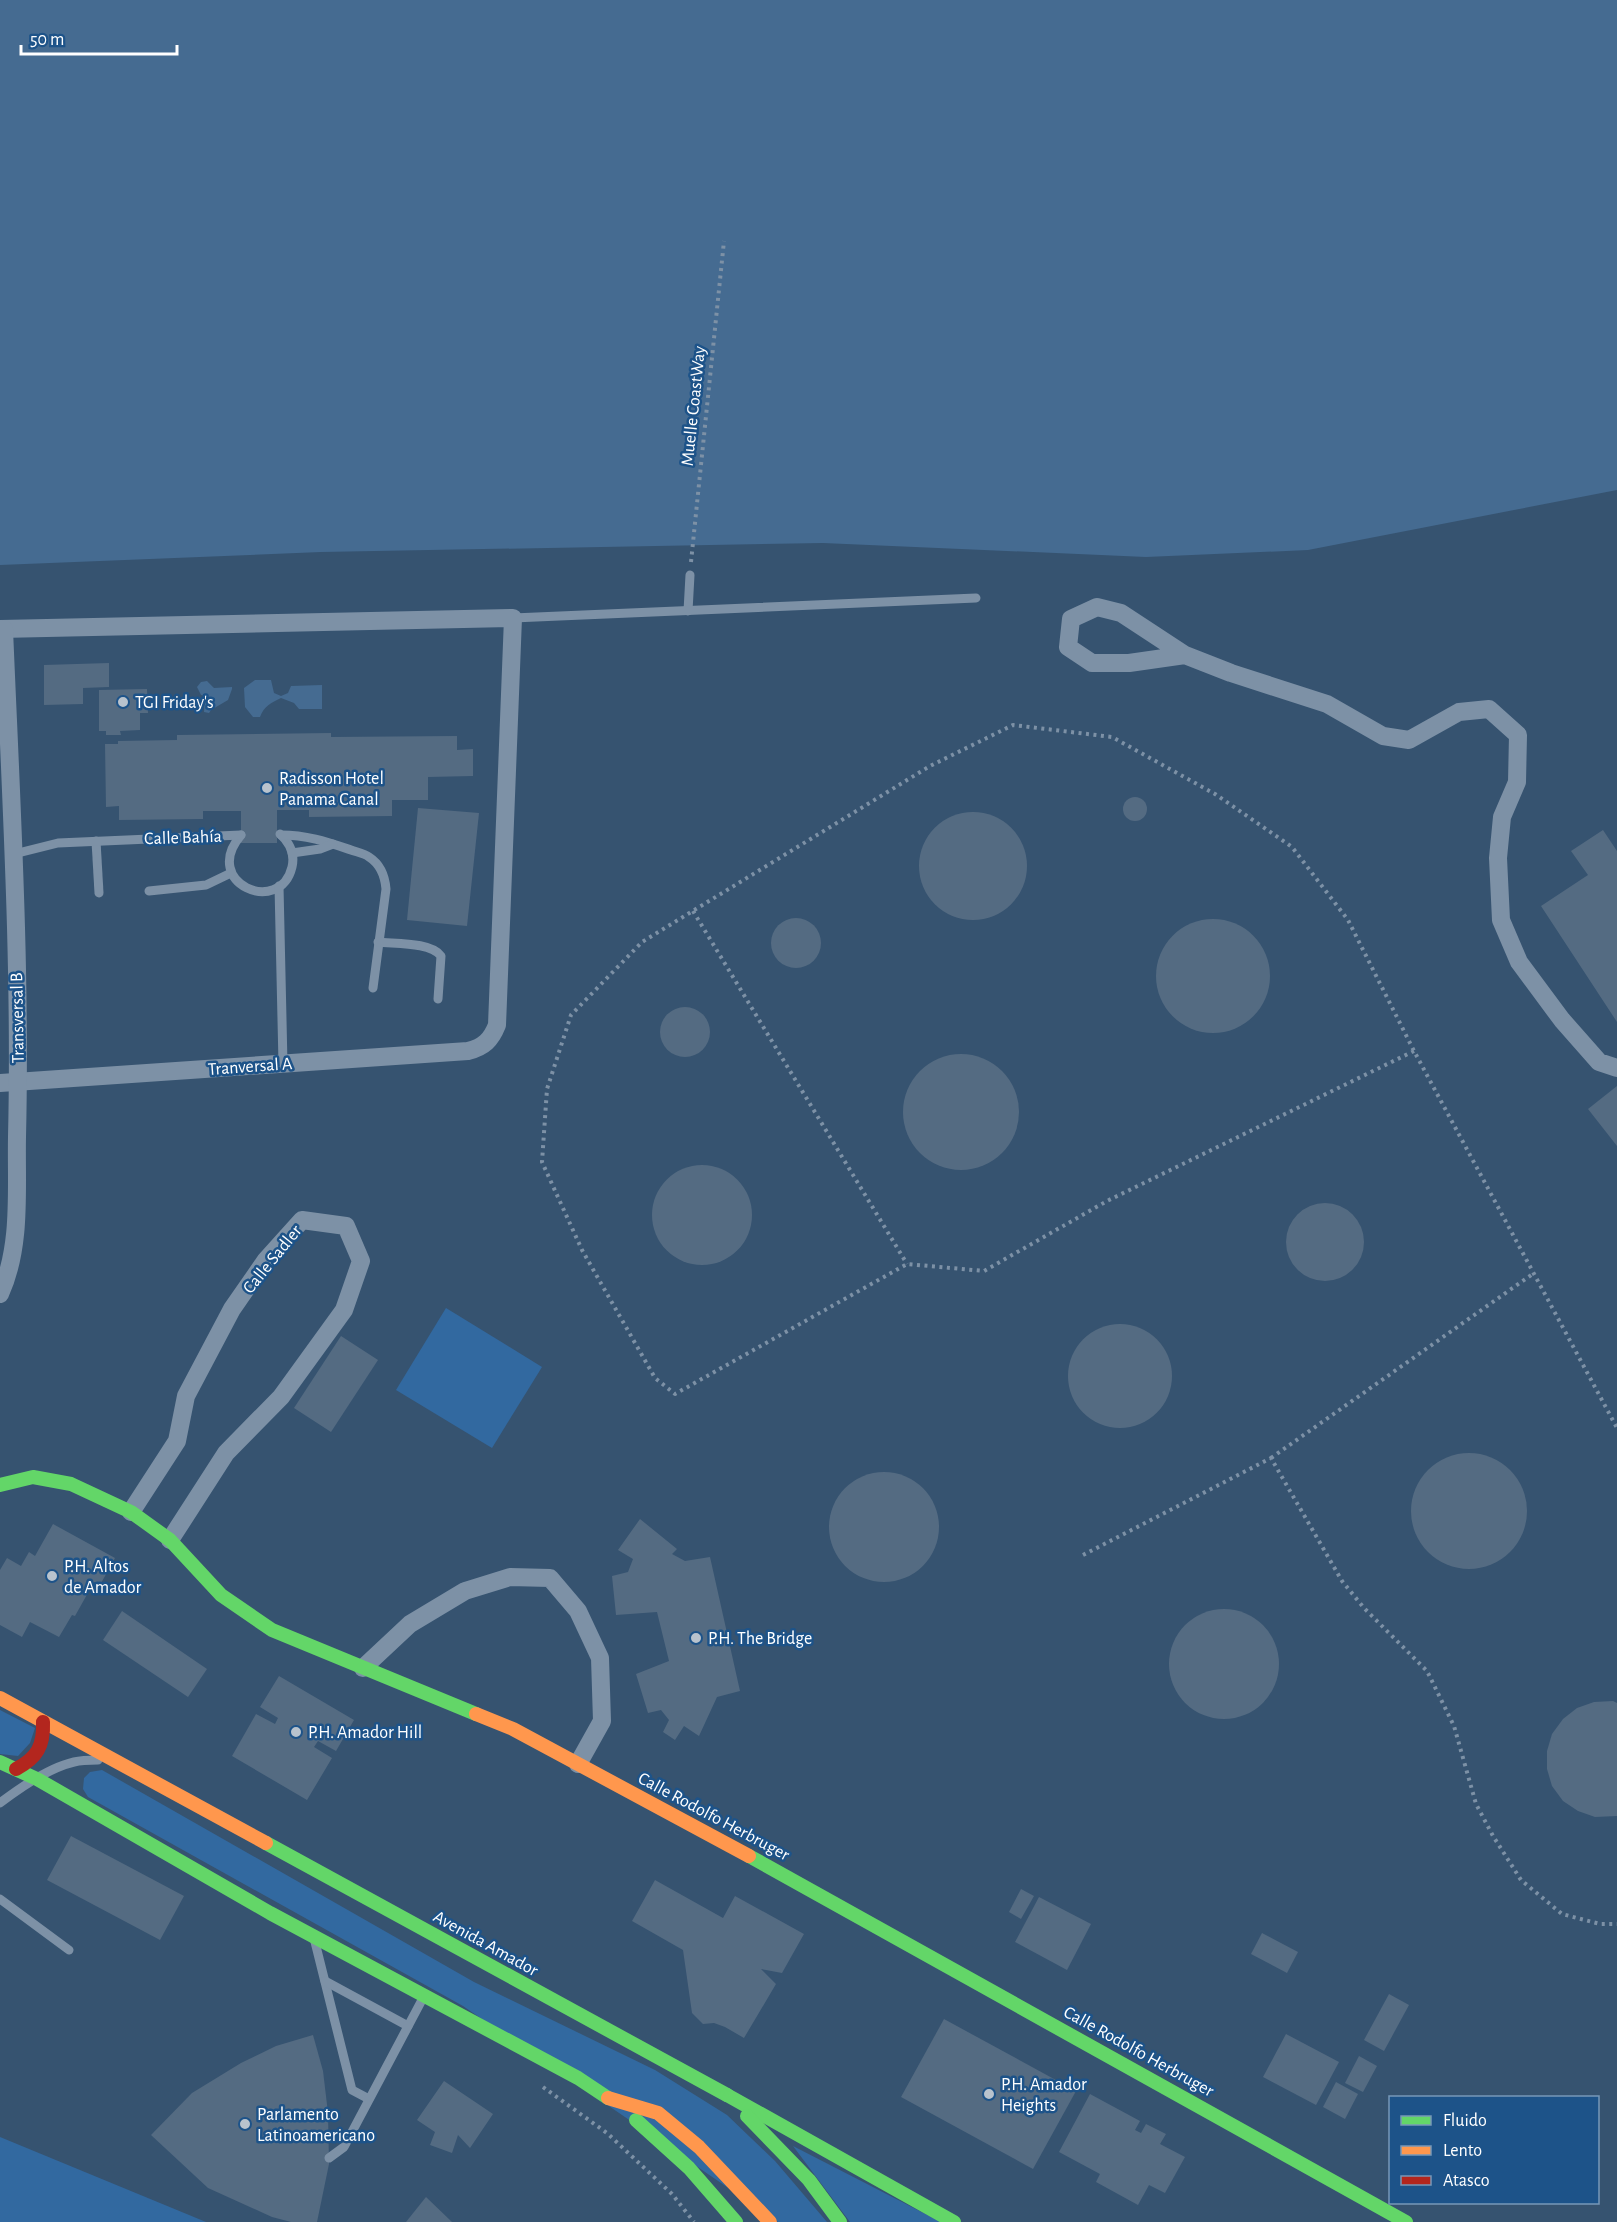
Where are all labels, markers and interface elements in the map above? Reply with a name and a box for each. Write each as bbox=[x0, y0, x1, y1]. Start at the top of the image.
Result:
scale bar bbox=[21, 18, 177, 56]
text: 50 m bbox=[30, 31, 64, 49]
street label: Muelle CoastWay bbox=[679, 345, 709, 467]
place label: TGI Friday's bbox=[135, 694, 214, 712]
marker: TGI Friday's bbox=[116, 695, 130, 709]
place label: Radisson Hotel Panama Canal bbox=[279, 770, 384, 809]
marker: Radisson Hotel Panama Canal bbox=[260, 781, 274, 795]
street label: Calle Bahía bbox=[144, 828, 222, 848]
street label: Transversal B bbox=[8, 972, 28, 1064]
street label: Tranversal A bbox=[207, 1055, 294, 1079]
street label: Calle Sadler bbox=[240, 1222, 306, 1297]
place label: P.H. Altos de Amador bbox=[64, 1558, 141, 1597]
marker: P.H. Altos de Amador bbox=[45, 1569, 59, 1583]
place label: P.H. The Bridge bbox=[708, 1630, 812, 1648]
marker: P.H. The Bridge bbox=[689, 1631, 703, 1645]
place label: P.H. Amador Hill bbox=[308, 1724, 422, 1742]
marker: P.H. Amador Hill bbox=[289, 1725, 303, 1739]
street label: Calle Rodolfo Herbruger bbox=[635, 1769, 792, 1864]
street label: Avenida Amador bbox=[430, 1908, 541, 1980]
street label: Calle Rodolfo Herbruger bbox=[1060, 2003, 1217, 2101]
place label: P.H. Amador Heights bbox=[1001, 2076, 1087, 2115]
marker: P.H. Amador Heights bbox=[982, 2087, 996, 2101]
legend bbox=[1389, 2096, 1599, 2204]
place label: Parlamento Latinoamericano bbox=[257, 2106, 375, 2145]
text: Fluido bbox=[1443, 2112, 1487, 2130]
marker: Parlamento Latinoamericano bbox=[238, 2117, 252, 2131]
text: Lento bbox=[1443, 2142, 1482, 2160]
text: Atasco bbox=[1443, 2172, 1490, 2190]

